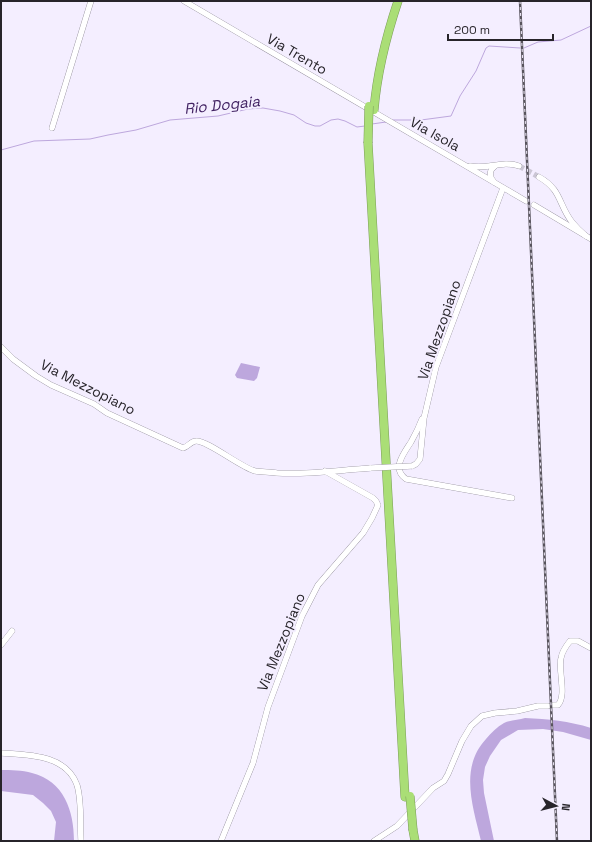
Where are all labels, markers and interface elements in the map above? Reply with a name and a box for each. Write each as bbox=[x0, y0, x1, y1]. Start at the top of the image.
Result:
scale bar bbox=[448, 16, 553, 42]
text: 200 m bbox=[454, 22, 490, 38]
street label: Via Trento bbox=[263, 29, 331, 79]
water label: Rio Dogaia bbox=[183, 91, 261, 118]
street label: Via Isola bbox=[407, 113, 463, 155]
street label: Via Mezzopiano bbox=[413, 278, 465, 382]
street label: Via Mezzopiano bbox=[37, 355, 139, 419]
street label: Via Mezzopiano bbox=[253, 590, 309, 694]
north arrow bbox=[536, 786, 576, 826]
text: N bbox=[559, 803, 573, 812]

